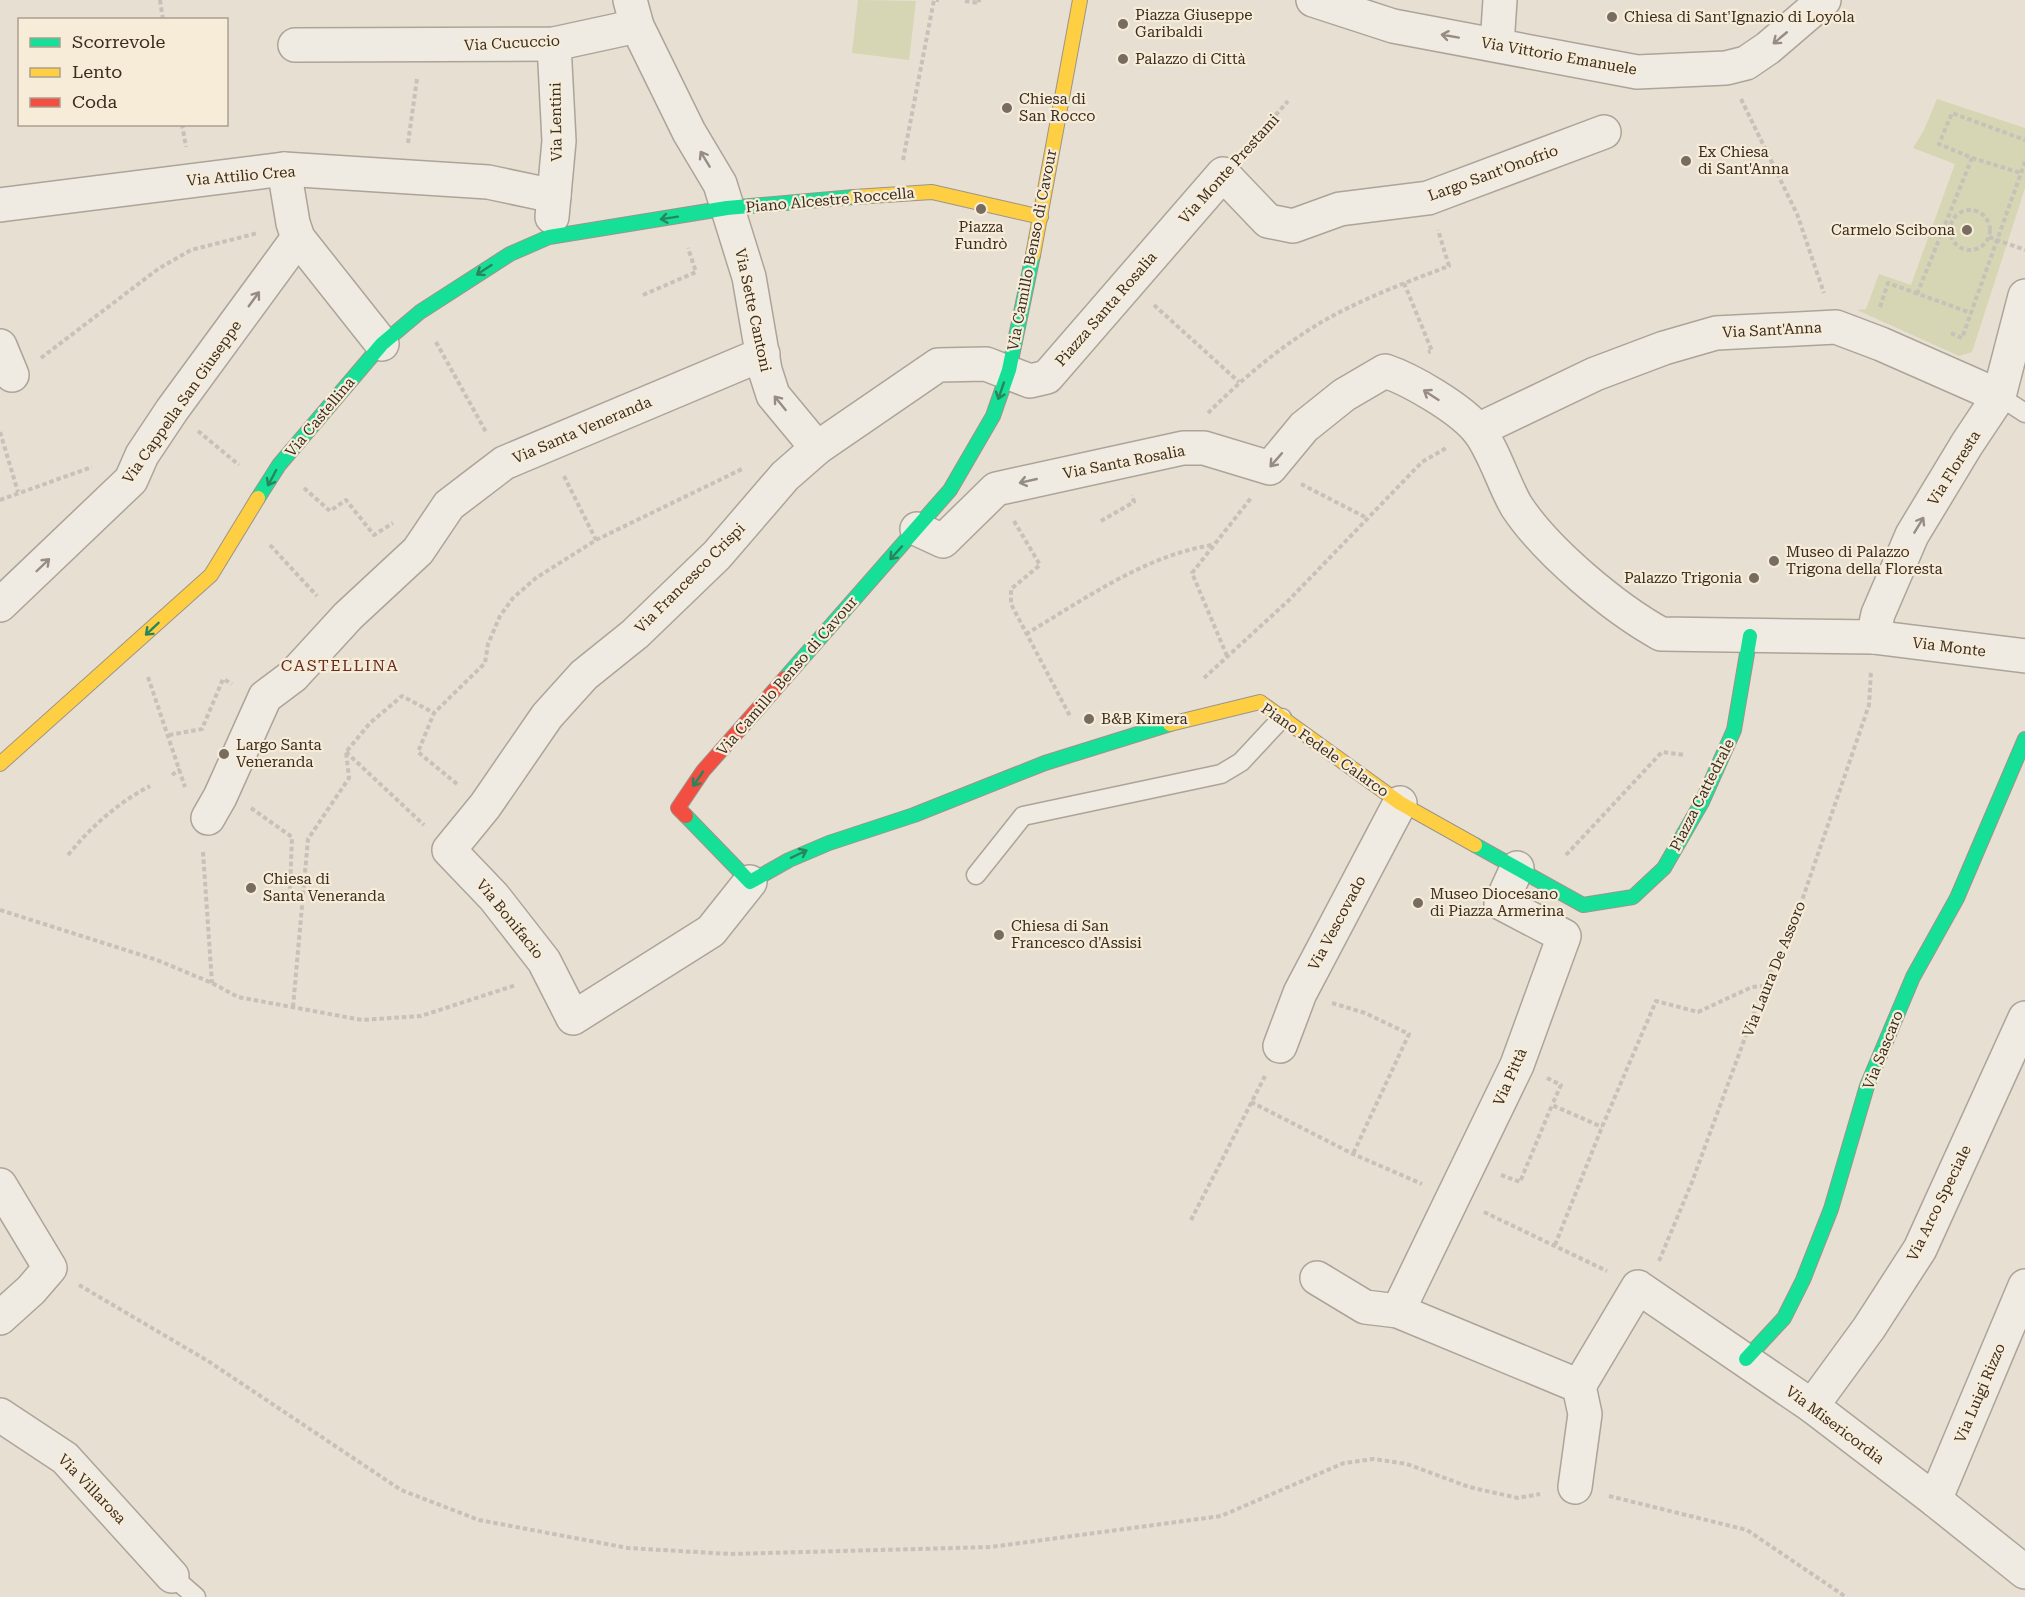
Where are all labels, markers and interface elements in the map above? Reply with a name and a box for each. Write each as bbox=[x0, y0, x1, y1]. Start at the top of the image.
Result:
place label: Piazza Giuseppe Garibaldi bbox=[1135, 6, 1253, 41]
place label: Chiesa di Sant'Ignazio di Loyola bbox=[1624, 8, 1855, 26]
marker: Chiesa di Sant'Ignazio di Loyola bbox=[1605, 10, 1619, 24]
marker: Piazza Giuseppe Garibaldi bbox=[1116, 17, 1130, 31]
legend bbox=[18, 18, 228, 126]
one-way arrow bbox=[1441, 30, 1460, 41]
text: Scorrevole bbox=[72, 31, 166, 52]
street label: Via Cucuccio bbox=[464, 32, 560, 54]
one-way arrow bbox=[1772, 32, 1788, 45]
street label: Via Vittorio Emanuele bbox=[1480, 33, 1638, 79]
place label: Palazzo di Città bbox=[1135, 50, 1246, 68]
marker: Palazzo di Città bbox=[1116, 52, 1130, 66]
text: Lento bbox=[72, 61, 122, 82]
street label: Via Lentini bbox=[546, 82, 566, 162]
place label: Chiesa di San Rocco bbox=[1019, 90, 1095, 125]
text: Coda bbox=[72, 91, 118, 112]
marker: Chiesa di San Rocco bbox=[1000, 101, 1014, 115]
street label: Via Monte Prestami bbox=[1175, 110, 1283, 227]
street label: Largo Sant'Onofrio bbox=[1426, 141, 1560, 205]
place label: Ex Chiesa di Sant'Anna bbox=[1698, 143, 1789, 178]
street label: Via Camillo Benso di Cavour bbox=[1004, 148, 1060, 352]
one-way arrow bbox=[698, 151, 710, 168]
marker: Ex Chiesa di Sant'Anna bbox=[1679, 154, 1693, 168]
street label: Via Attilio Crea bbox=[186, 162, 296, 190]
street label: Piano Alcestre Roccella bbox=[745, 184, 915, 216]
marker: Piazza Fundrò bbox=[974, 202, 988, 216]
one-way arrow bbox=[660, 212, 680, 223]
place label: Piazza Fundrò bbox=[955, 218, 1007, 253]
place label: Carmelo Scibona bbox=[1831, 221, 1955, 239]
marker: Carmelo Scibona bbox=[1960, 223, 1974, 237]
street label: Via Sette Cantoni bbox=[731, 247, 775, 374]
street label: Piazza Santa Rosalia bbox=[1051, 248, 1161, 370]
one-way arrow bbox=[477, 264, 493, 276]
one-way arrow bbox=[248, 291, 260, 307]
street label: Via Cappella San Giuseppe bbox=[119, 317, 245, 487]
street label: Via Sant'Anna bbox=[1722, 318, 1822, 342]
street label: Via Castellina bbox=[281, 373, 359, 461]
one-way arrow bbox=[995, 381, 1006, 400]
one-way arrow bbox=[1423, 388, 1440, 400]
street label: Via Santa Veneranda bbox=[510, 393, 654, 467]
one-way arrow bbox=[773, 396, 787, 411]
street label: Via Floresta bbox=[1924, 427, 1984, 509]
street label: Via Santa Rosalia bbox=[1061, 441, 1187, 483]
one-way arrow bbox=[1269, 452, 1283, 467]
one-way arrow bbox=[266, 469, 278, 486]
one-way arrow bbox=[1019, 476, 1038, 488]
one-way arrow bbox=[1913, 517, 1925, 534]
street label: Via Francesco Crispi bbox=[631, 519, 749, 637]
place label: Museo di Palazzo Trigona della Floresta bbox=[1786, 543, 1943, 578]
one-way arrow bbox=[889, 545, 902, 561]
marker: Museo di Palazzo Trigona della Floresta bbox=[1767, 554, 1781, 568]
one-way arrow bbox=[35, 558, 50, 572]
place label: Palazzo Trigonia bbox=[1624, 569, 1742, 587]
marker: Palazzo Trigonia bbox=[1747, 571, 1761, 585]
street label: Via Camillo Benso di Cavour bbox=[713, 593, 861, 759]
one-way arrow bbox=[144, 622, 159, 636]
street label: Via Monte bbox=[1911, 634, 1987, 660]
district label: CASTELLINA bbox=[281, 656, 399, 675]
street label: Piano Fedele Calarco bbox=[1258, 699, 1392, 801]
place label: B&B Kimera bbox=[1101, 710, 1188, 728]
marker: B&B Kimera bbox=[1082, 712, 1096, 726]
place label: Largo Santa Veneranda bbox=[236, 736, 322, 771]
street label: Piazza Cattedrale bbox=[1666, 736, 1738, 854]
marker: Largo Santa Veneranda bbox=[217, 747, 231, 761]
one-way arrow bbox=[692, 770, 704, 787]
one-way arrow bbox=[790, 848, 808, 860]
place label: Chiesa di Santa Veneranda bbox=[263, 870, 385, 905]
street label: Via Vescovado bbox=[1304, 873, 1370, 973]
street label: Via Bonifacio bbox=[472, 876, 548, 962]
marker: Chiesa di Santa Veneranda bbox=[244, 881, 258, 895]
place label: Museo Diocesano di Piazza Armerina bbox=[1430, 885, 1564, 920]
marker: Museo Diocesano di Piazza Armerina bbox=[1411, 896, 1425, 910]
street label: Via Laura De Assoro bbox=[1739, 898, 1809, 1040]
place label: Chiesa di San Francesco d'Assisi bbox=[1011, 917, 1142, 952]
marker: Chiesa di San Francesco d'Assisi bbox=[992, 928, 1006, 942]
street label: Via Sascaro bbox=[1859, 1008, 1907, 1092]
street label: Via Pittà bbox=[1489, 1045, 1531, 1109]
street label: Via Arco Speciale bbox=[1903, 1142, 1975, 1264]
street label: Via Luigi Rizzo bbox=[1951, 1341, 2009, 1445]
street label: Via Misericordia bbox=[1782, 1382, 1888, 1468]
street label: Via Villarosa bbox=[54, 1450, 130, 1528]

